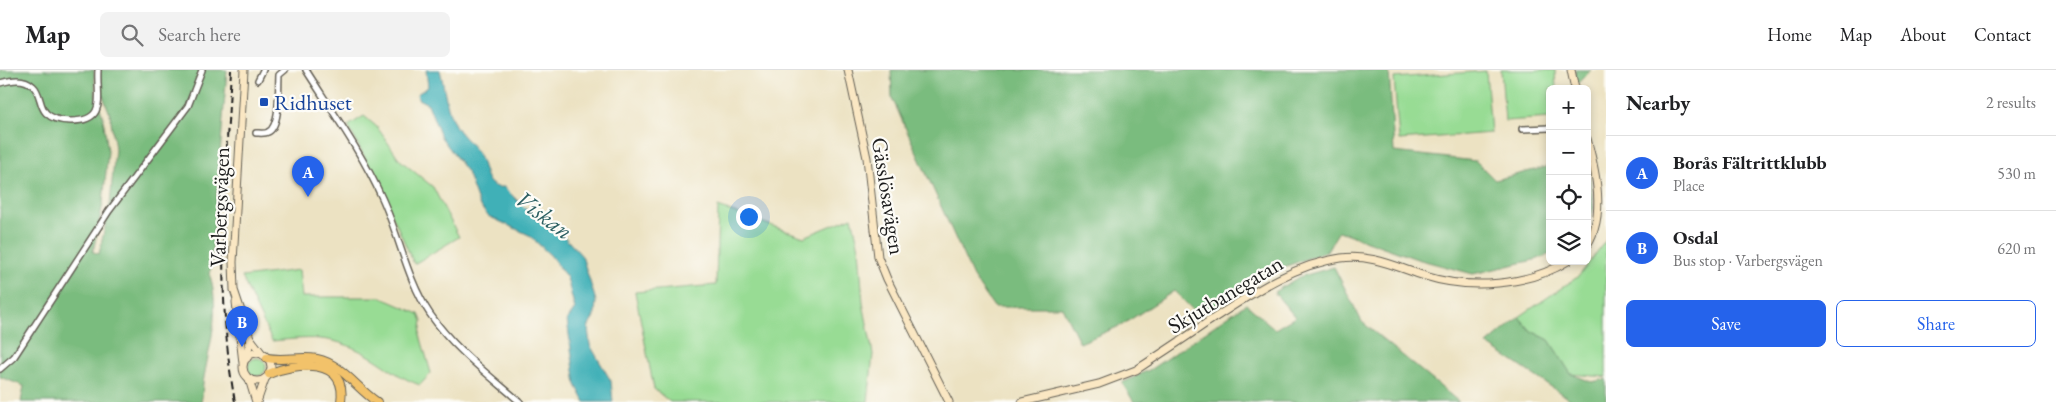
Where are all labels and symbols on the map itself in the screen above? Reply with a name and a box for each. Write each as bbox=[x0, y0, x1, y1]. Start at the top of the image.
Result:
place label: Ridhuset bbox=[274, 88, 352, 117]
marker: Ridhuset bbox=[258, 96, 270, 108]
street label: Gässlösavägen bbox=[865, 135, 912, 257]
street label: Varbergsvägen bbox=[203, 146, 236, 268]
pin: A bbox=[292, 156, 324, 197]
water label: Viskan bbox=[509, 183, 579, 246]
your location bbox=[736, 204, 762, 230]
street label: Skjutbanegatan bbox=[1162, 248, 1289, 340]
pin: B bbox=[226, 306, 258, 347]

